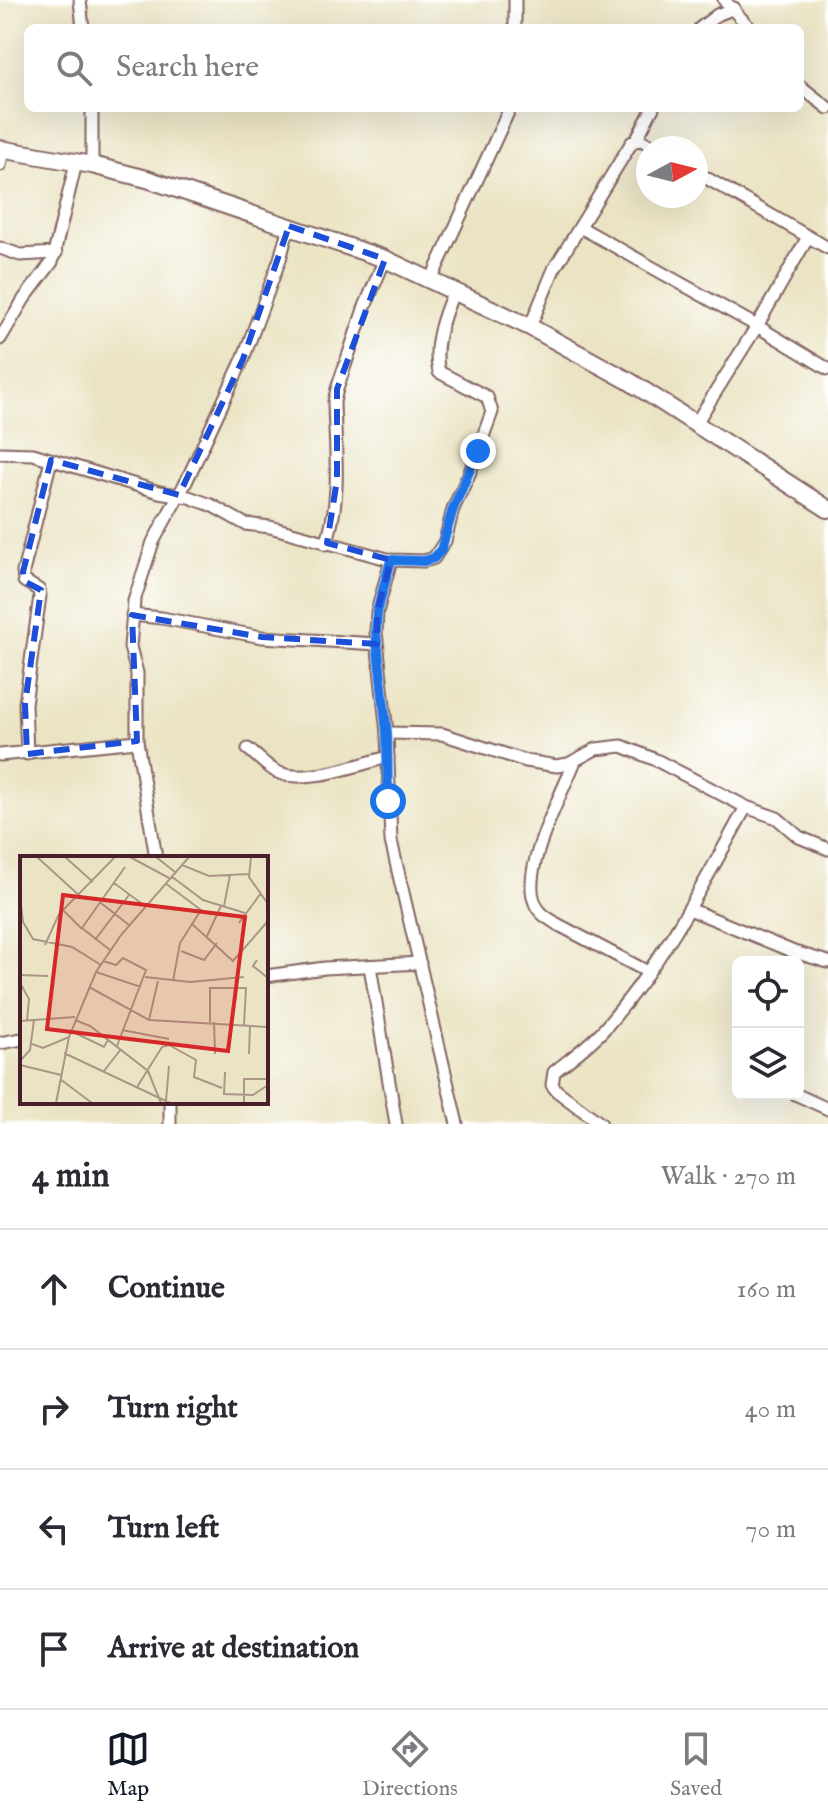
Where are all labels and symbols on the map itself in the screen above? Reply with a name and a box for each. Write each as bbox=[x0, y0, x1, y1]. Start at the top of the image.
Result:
north arrow bbox=[636, 136, 708, 208]
route end bbox=[460, 433, 496, 469]
route start bbox=[370, 783, 406, 819]
inset map bbox=[20, 856, 268, 1104]

